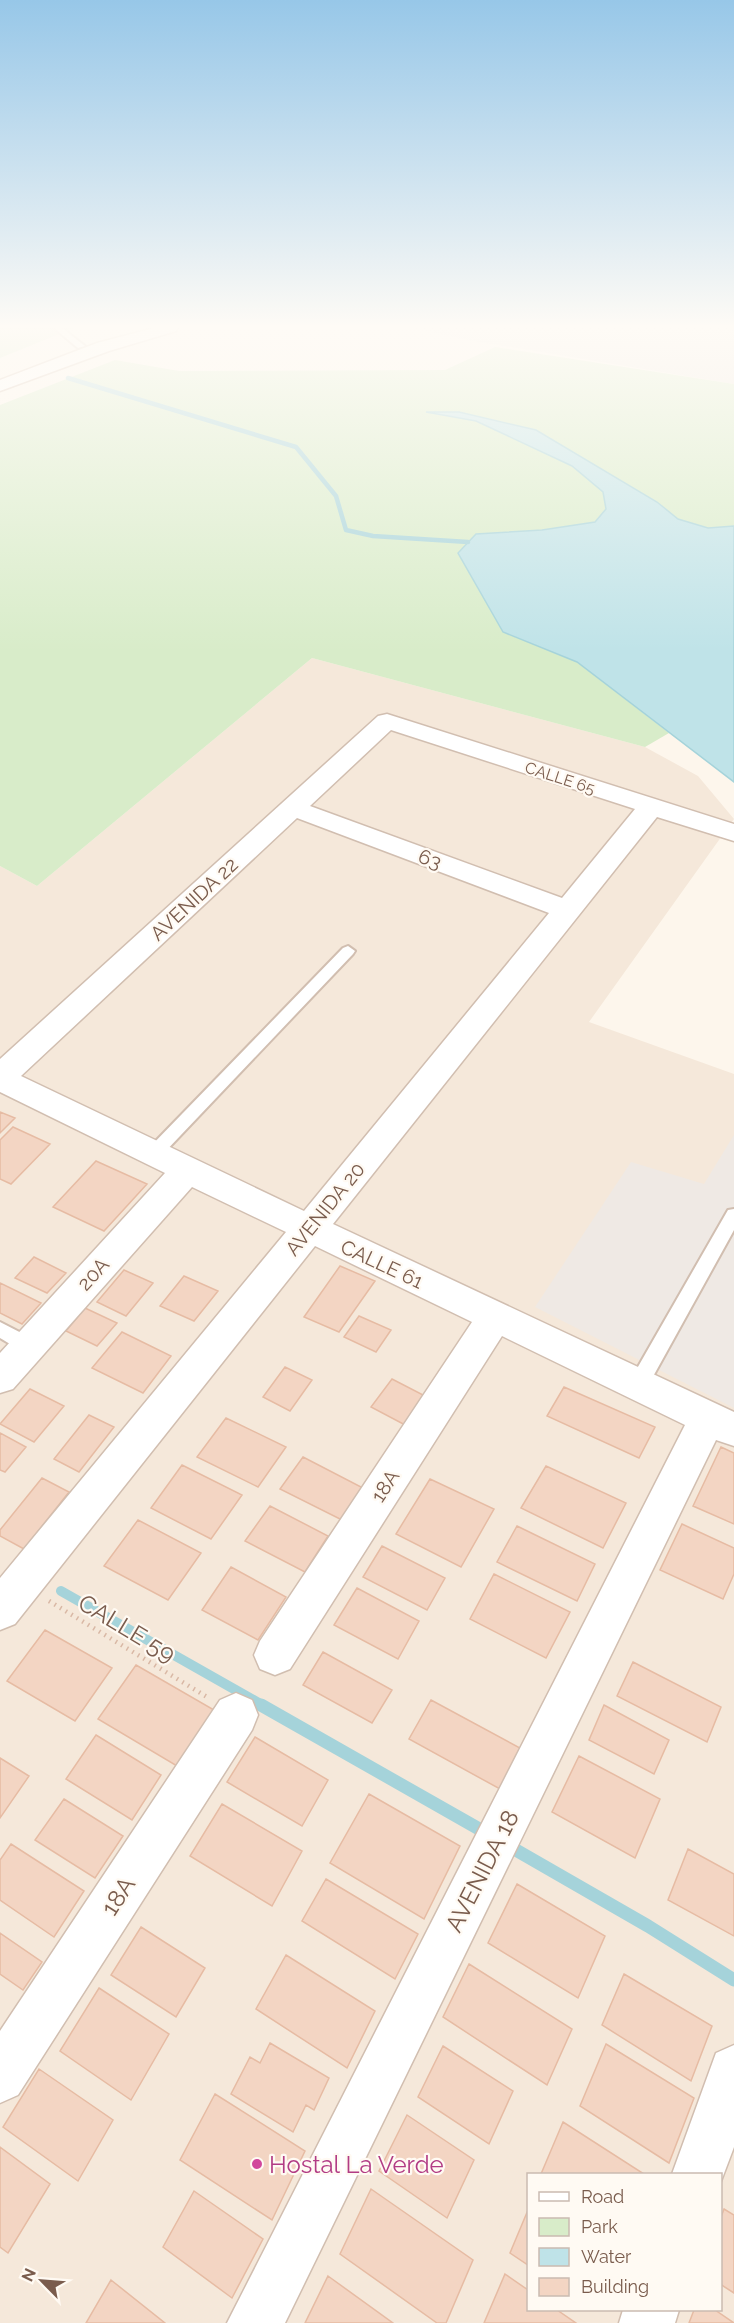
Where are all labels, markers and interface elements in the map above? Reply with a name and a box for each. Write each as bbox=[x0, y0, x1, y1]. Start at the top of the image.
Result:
street label: CALLE 65 bbox=[523, 758, 598, 798]
street label: 63 bbox=[415, 844, 445, 874]
street label: AVENIDA 22 bbox=[145, 852, 243, 946]
street label: AVENIDA 20 bbox=[280, 1158, 370, 1260]
street label: CALLE 61 bbox=[337, 1234, 427, 1294]
street label: 20A bbox=[72, 1252, 114, 1295]
street label: 18A bbox=[366, 1465, 405, 1507]
street label: CALLE 59 bbox=[73, 1588, 181, 1668]
street label: AVENIDA 18 bbox=[439, 1805, 525, 1937]
street label: 18A bbox=[95, 1871, 141, 1921]
place label: Hostal La Verde bbox=[269, 2150, 444, 2179]
marker: Hostal La Verde bbox=[250, 2157, 264, 2171]
legend bbox=[527, 2173, 722, 2311]
text: Road bbox=[581, 2186, 624, 2207]
text: Park bbox=[581, 2216, 618, 2237]
text: Water bbox=[581, 2246, 632, 2267]
north arrow bbox=[12, 2251, 72, 2311]
text: N bbox=[18, 2265, 40, 2284]
text: Building bbox=[581, 2276, 649, 2297]

